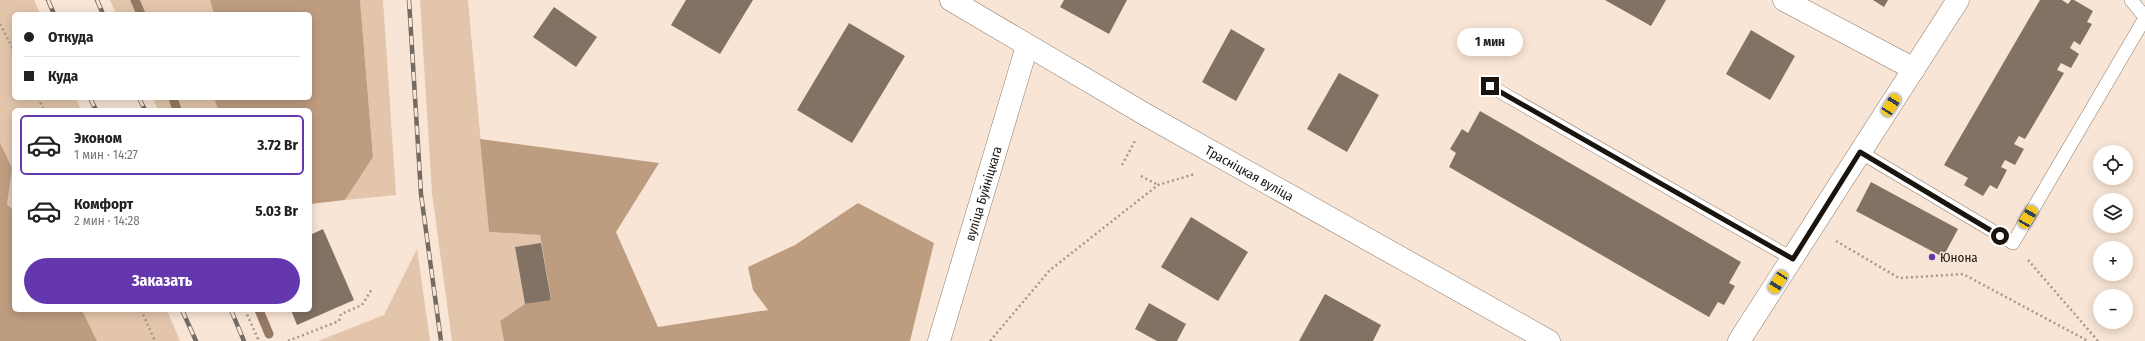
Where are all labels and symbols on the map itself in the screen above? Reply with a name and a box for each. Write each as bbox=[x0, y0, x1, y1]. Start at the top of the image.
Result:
callout: 1 мин bbox=[1457, 28, 1523, 56]
route end bbox=[1481, 77, 1499, 95]
car bbox=[1879, 92, 1903, 118]
street label: Трасніцкая вуліца bbox=[1202, 143, 1296, 204]
street label: вуліца Буйніцкага bbox=[962, 144, 1005, 243]
car bbox=[2017, 204, 2039, 230]
route start bbox=[1991, 227, 2009, 245]
place label: Юнона bbox=[1940, 250, 1978, 265]
marker: Юнона bbox=[1927, 252, 1937, 262]
car bbox=[1766, 269, 1790, 295]

